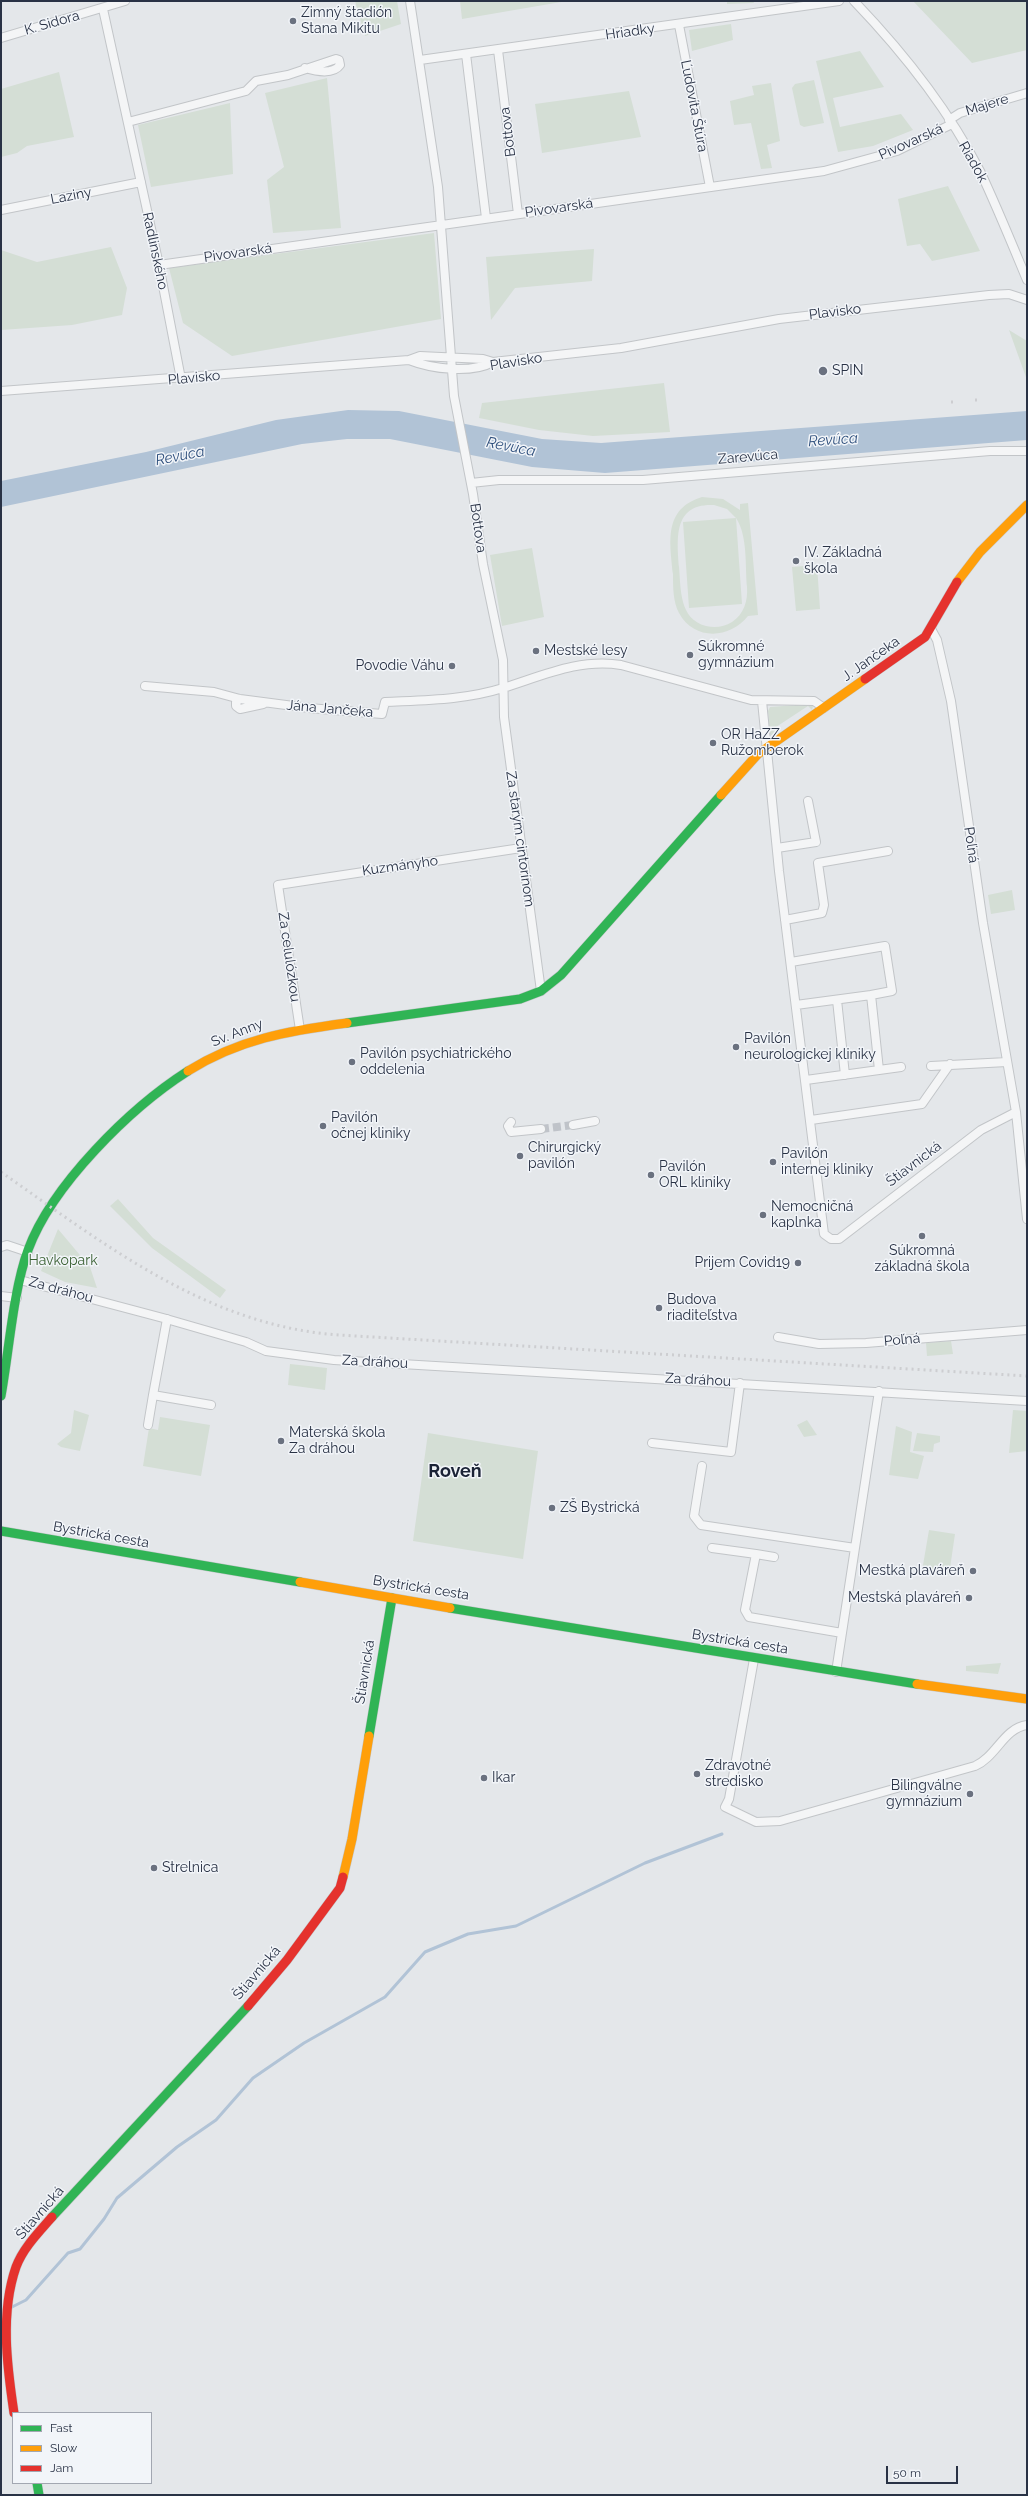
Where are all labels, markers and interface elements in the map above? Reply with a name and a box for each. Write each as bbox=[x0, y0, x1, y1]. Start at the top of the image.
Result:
place label: Zimný štadión Stana Mikitu bbox=[301, 5, 392, 38]
street label: K. Sidora bbox=[23, 7, 81, 39]
marker: Zimný štadión Stana Mikitu bbox=[288, 16, 298, 26]
street label: Hriadky bbox=[604, 20, 656, 44]
street label: Ľudovíta Štúra bbox=[677, 58, 711, 154]
street label: Majere bbox=[963, 91, 1011, 119]
street label: Bottova bbox=[497, 106, 519, 158]
street label: Pivovarská bbox=[876, 120, 946, 164]
street label: Riadok bbox=[955, 139, 991, 185]
street label: Laziny bbox=[49, 184, 93, 208]
street label: Pivovarská bbox=[524, 195, 594, 221]
street label: Radlinského bbox=[139, 211, 171, 291]
street label: Pivovarská bbox=[203, 240, 273, 266]
street label: Plavisko bbox=[808, 300, 862, 324]
street label: Plavisko bbox=[489, 350, 543, 374]
place label: SPIN bbox=[832, 363, 863, 379]
marker: SPIN bbox=[817, 365, 829, 377]
street label: Plavisko bbox=[167, 367, 221, 389]
water label: Revúca bbox=[808, 429, 858, 451]
water label: Revúca bbox=[485, 433, 537, 461]
water label: Revúca bbox=[154, 442, 206, 470]
street label: Zarevúca bbox=[717, 446, 779, 468]
street label: Bottova bbox=[466, 502, 490, 554]
place label: IV. Základná škola bbox=[804, 545, 882, 578]
marker: IV. Základná škola bbox=[791, 556, 801, 566]
street label: J. Jančeka bbox=[839, 633, 903, 685]
place label: Súkromné gymnázium bbox=[698, 639, 774, 672]
place label: Mestské lesy bbox=[544, 643, 628, 659]
marker: Mestské lesy bbox=[531, 646, 541, 656]
marker: Súkromné gymnázium bbox=[685, 650, 695, 660]
place label: Povodie Váhu bbox=[355, 658, 444, 674]
marker: Povodie Váhu bbox=[447, 661, 457, 671]
street label: Jána Jančeka bbox=[286, 697, 374, 721]
place label: OR HaZZ Ružomberok bbox=[721, 727, 804, 760]
marker: OR HaZZ Ružomberok bbox=[708, 738, 718, 748]
street label: Za starým cintorínom bbox=[502, 770, 538, 908]
street label: Poľná bbox=[960, 826, 982, 864]
street label: Kuzmányho bbox=[361, 852, 439, 880]
street label: Za celulózkou bbox=[274, 911, 304, 1003]
street label: Sv. Anny bbox=[209, 1015, 265, 1051]
place label: Pavilón neurologickej kliniky bbox=[744, 1031, 876, 1064]
marker: Pavilón neurologickej kliniky bbox=[731, 1042, 741, 1052]
place label: Pavilón psychiatrického oddelenia bbox=[360, 1046, 512, 1078]
marker: Pavilón psychiatrického oddelenia bbox=[347, 1057, 357, 1067]
place label: Pavilón očnej kliniky bbox=[331, 1110, 411, 1142]
marker: Pavilón očnej kliniky bbox=[318, 1121, 328, 1131]
street label: Štiavnická bbox=[883, 1138, 945, 1190]
place label: Chirurgický pavilón bbox=[528, 1140, 601, 1172]
place label: Pavilón internej kliniky bbox=[781, 1146, 873, 1178]
marker: Chirurgický pavilón bbox=[515, 1151, 525, 1161]
marker: Pavilón internej kliniky bbox=[768, 1157, 778, 1167]
place label: Pavilón ORL kliniky bbox=[659, 1159, 731, 1192]
marker: Pavilón ORL kliniky bbox=[646, 1170, 656, 1180]
place label: Nemocničná kaplnka bbox=[771, 1199, 853, 1232]
marker: Nemocničná kaplnka bbox=[758, 1210, 768, 1220]
marker: Súkromná základná škola bbox=[917, 1231, 927, 1241]
place label: Súkromná základná škola bbox=[874, 1243, 970, 1276]
park label: Havkopark bbox=[28, 1253, 98, 1269]
place label: Prijem Covid19 bbox=[694, 1255, 790, 1271]
marker: Prijem Covid19 bbox=[793, 1258, 803, 1268]
street label: Za dráhou bbox=[27, 1273, 95, 1307]
place label: Budova riaditeľstva bbox=[667, 1292, 737, 1324]
marker: Budova riaditeľstva bbox=[654, 1303, 664, 1313]
street label: Poľná bbox=[883, 1330, 921, 1350]
street label: Za dráhou bbox=[342, 1352, 408, 1372]
street label: Za dráhou bbox=[665, 1370, 731, 1390]
place label: Materská škola Za dráhou bbox=[289, 1425, 385, 1458]
marker: Materská škola Za dráhou bbox=[276, 1436, 286, 1446]
district label: Roveň bbox=[428, 1461, 482, 1483]
place label: ZŠ Bystrická bbox=[560, 1500, 640, 1516]
marker: ZŠ Bystrická bbox=[547, 1503, 557, 1513]
street label: Bystrická cesta bbox=[52, 1518, 150, 1552]
place label: Mestká plaváreň bbox=[859, 1563, 965, 1579]
marker: Mestká plaváreň bbox=[968, 1566, 978, 1576]
street label: Bystrická cesta bbox=[372, 1572, 470, 1604]
place label: Mestská plaváreň bbox=[848, 1590, 961, 1606]
marker: Mestská plaváreň bbox=[964, 1593, 974, 1603]
street label: Bystrická cesta bbox=[691, 1626, 789, 1658]
street label: Štiavnická bbox=[352, 1639, 378, 1705]
place label: Zdravotné stredisko bbox=[705, 1758, 771, 1790]
marker: Zdravotné stredisko bbox=[692, 1769, 702, 1779]
place label: Ikar bbox=[492, 1770, 515, 1786]
marker: Ikar bbox=[479, 1773, 489, 1783]
place label: Bilingválne gymnázium bbox=[886, 1778, 962, 1810]
marker: Bilingválne gymnázium bbox=[965, 1789, 975, 1799]
place label: Strelnica bbox=[162, 1860, 218, 1876]
marker: Strelnica bbox=[149, 1863, 159, 1873]
street label: Štiavnická bbox=[230, 1943, 284, 2003]
street label: Štiavnická bbox=[12, 2183, 68, 2243]
legend bbox=[12, 2412, 152, 2484]
text: Fast bbox=[50, 2421, 73, 2435]
text: Slow bbox=[50, 2441, 77, 2455]
scale bar bbox=[888, 2458, 960, 2484]
text: Jam bbox=[50, 2461, 73, 2475]
text: 50 m bbox=[893, 2466, 921, 2480]

